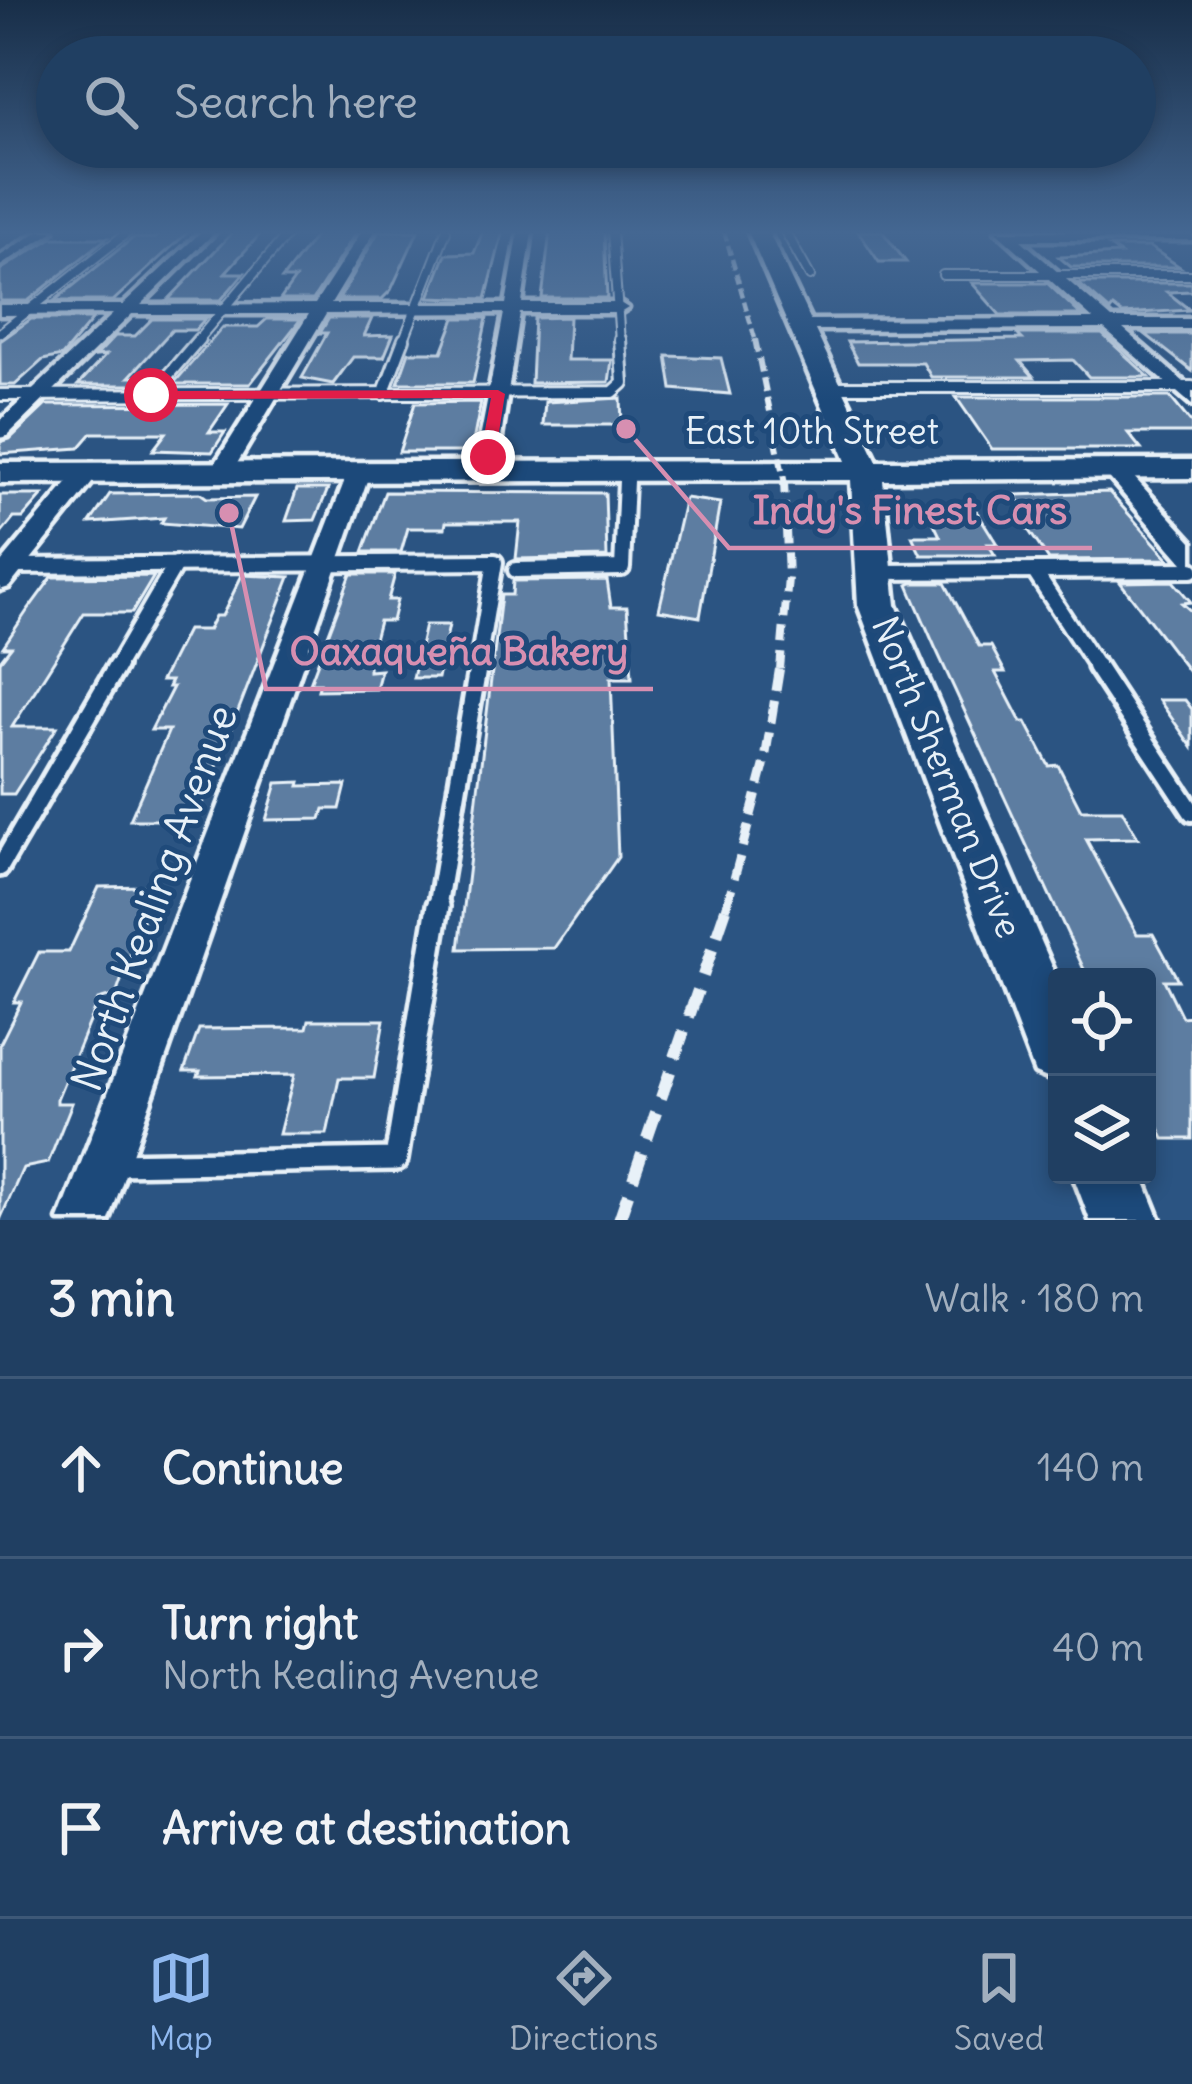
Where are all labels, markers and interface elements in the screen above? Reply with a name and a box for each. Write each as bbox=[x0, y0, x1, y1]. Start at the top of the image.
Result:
search box bbox=[36, 36, 1156, 168]
icon: search bbox=[78, 69, 144, 135]
text: Search here bbox=[174, 74, 418, 130]
route start bbox=[124, 368, 178, 422]
street label: East 10th Street bbox=[685, 409, 939, 454]
route end bbox=[461, 430, 515, 484]
callout: Indy's Finest Cars bbox=[729, 473, 1092, 548]
text: Indy's Finest Cars bbox=[753, 486, 1067, 535]
street label: North Sherman Drive bbox=[862, 610, 1032, 944]
callout: Oaxaqueña Bakery bbox=[266, 614, 653, 689]
text: Oaxaqueña Bakery bbox=[290, 627, 628, 676]
street label: North Kealing Avenue bbox=[60, 698, 248, 1098]
map controls bbox=[1048, 968, 1156, 1184]
button: locate bbox=[1048, 968, 1156, 1076]
button: layers bbox=[1048, 1076, 1156, 1184]
text: 3 min bbox=[48, 1266, 175, 1330]
text: Walk · 180 m bbox=[925, 1274, 1144, 1323]
icon: ahead bbox=[48, 1435, 114, 1501]
text: Continue bbox=[162, 1440, 344, 1496]
text: 140 m bbox=[1037, 1443, 1144, 1492]
text: Turn right bbox=[162, 1595, 358, 1651]
icon: right bbox=[48, 1615, 114, 1681]
text: 40 m bbox=[1052, 1623, 1144, 1672]
text: North Kealing Avenue bbox=[162, 1651, 540, 1700]
icon: arrive bbox=[48, 1795, 114, 1861]
text: Arrive at destination bbox=[162, 1800, 571, 1856]
tab: Map bbox=[148, 1945, 214, 2059]
tab: Directions bbox=[509, 1945, 658, 2059]
tab: Saved bbox=[954, 1945, 1044, 2059]

